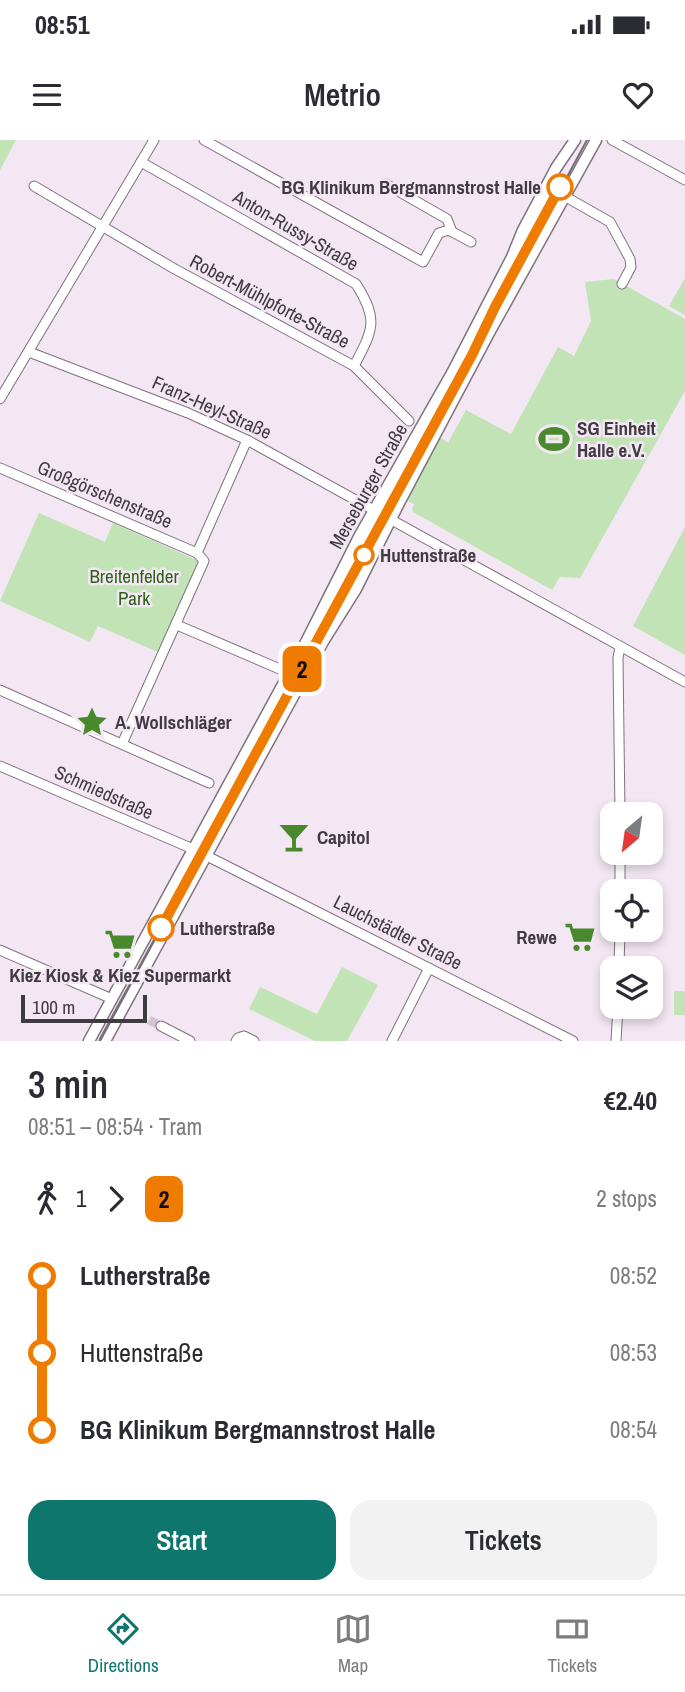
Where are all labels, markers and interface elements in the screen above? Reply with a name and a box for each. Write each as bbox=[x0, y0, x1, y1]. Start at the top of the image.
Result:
text: 08:51 bbox=[35, 7, 90, 42]
text: Metrio bbox=[304, 73, 381, 116]
icon: menu bbox=[28, 76, 66, 114]
icon: heart bbox=[619, 76, 657, 114]
place label: BG Klinikum Bergmannstrost Halle bbox=[281, 174, 541, 200]
marker: BG Klinikum Bergmannstrost Halle bbox=[547, 174, 573, 200]
street label: Anton-Russy-Straße bbox=[228, 183, 364, 277]
street label: Robert-Mühlpforte-Straße bbox=[186, 248, 354, 354]
street label: Franz-Heyl-Straße bbox=[148, 369, 276, 445]
place label: SG Einheit Halle e.V. bbox=[577, 415, 656, 463]
street label: Merseburger Straße bbox=[323, 419, 413, 553]
sports icon: SG Einheit Halle e.V. bbox=[537, 422, 571, 456]
street label: Großgörschenstraße bbox=[34, 454, 176, 534]
place label: Huttenstraße bbox=[380, 542, 476, 568]
marker: Huttenstraße bbox=[354, 545, 374, 565]
park label: Breitenfelder Park bbox=[89, 563, 179, 611]
line badge: 2 bbox=[279, 646, 325, 692]
text: 2 bbox=[297, 653, 307, 685]
place icon: A. Wollschläger bbox=[75, 705, 109, 739]
place label: A. Wollschläger bbox=[115, 709, 232, 735]
street label: Schmiedstraße bbox=[50, 759, 158, 825]
north arrow bbox=[600, 802, 663, 864]
map controls bbox=[600, 802, 663, 1019]
bar icon: Capitol bbox=[277, 820, 311, 854]
place label: Capitol bbox=[317, 824, 370, 850]
button: locate bbox=[600, 879, 663, 942]
street label: Lauchstädter Straße bbox=[329, 888, 467, 976]
marker: Lutherstraße bbox=[148, 915, 174, 941]
place label: Lutherstraße bbox=[180, 915, 276, 941]
supermarket icon: Rewe bbox=[563, 920, 597, 954]
place label: Rewe bbox=[516, 924, 557, 950]
supermarket icon: Kiez Kiosk & Kiez Supermarkt bbox=[103, 927, 137, 961]
button: layers bbox=[600, 956, 663, 1019]
place label: Kiez Kiosk & Kiez Supermarkt bbox=[9, 962, 231, 988]
scale bar bbox=[21, 992, 147, 1024]
text: 100 m bbox=[32, 994, 75, 1020]
text: 3 min bbox=[28, 1059, 108, 1110]
text: €2.40 bbox=[604, 1083, 657, 1118]
text: 08:51 – 08:54 · Tram bbox=[28, 1111, 202, 1142]
icon: walk bbox=[28, 1180, 66, 1218]
icon: forward bbox=[97, 1180, 135, 1218]
text: 1 bbox=[76, 1183, 87, 1214]
text: 2 bbox=[159, 1183, 169, 1215]
text: 2 stops bbox=[596, 1183, 657, 1214]
text: Lutherstraße bbox=[80, 1258, 210, 1293]
text: 08:52 bbox=[610, 1260, 657, 1291]
text: Huttenstraße bbox=[80, 1335, 203, 1370]
text: 08:53 bbox=[610, 1337, 657, 1368]
text: BG Klinikum Bergmannstrost Halle bbox=[80, 1412, 435, 1447]
text: 08:54 bbox=[610, 1414, 657, 1445]
button: Start bbox=[28, 1500, 336, 1580]
button: Tickets bbox=[350, 1500, 657, 1580]
tab: Directions bbox=[88, 1610, 159, 1678]
tab: Map bbox=[334, 1610, 372, 1678]
tab: Tickets bbox=[547, 1610, 597, 1678]

